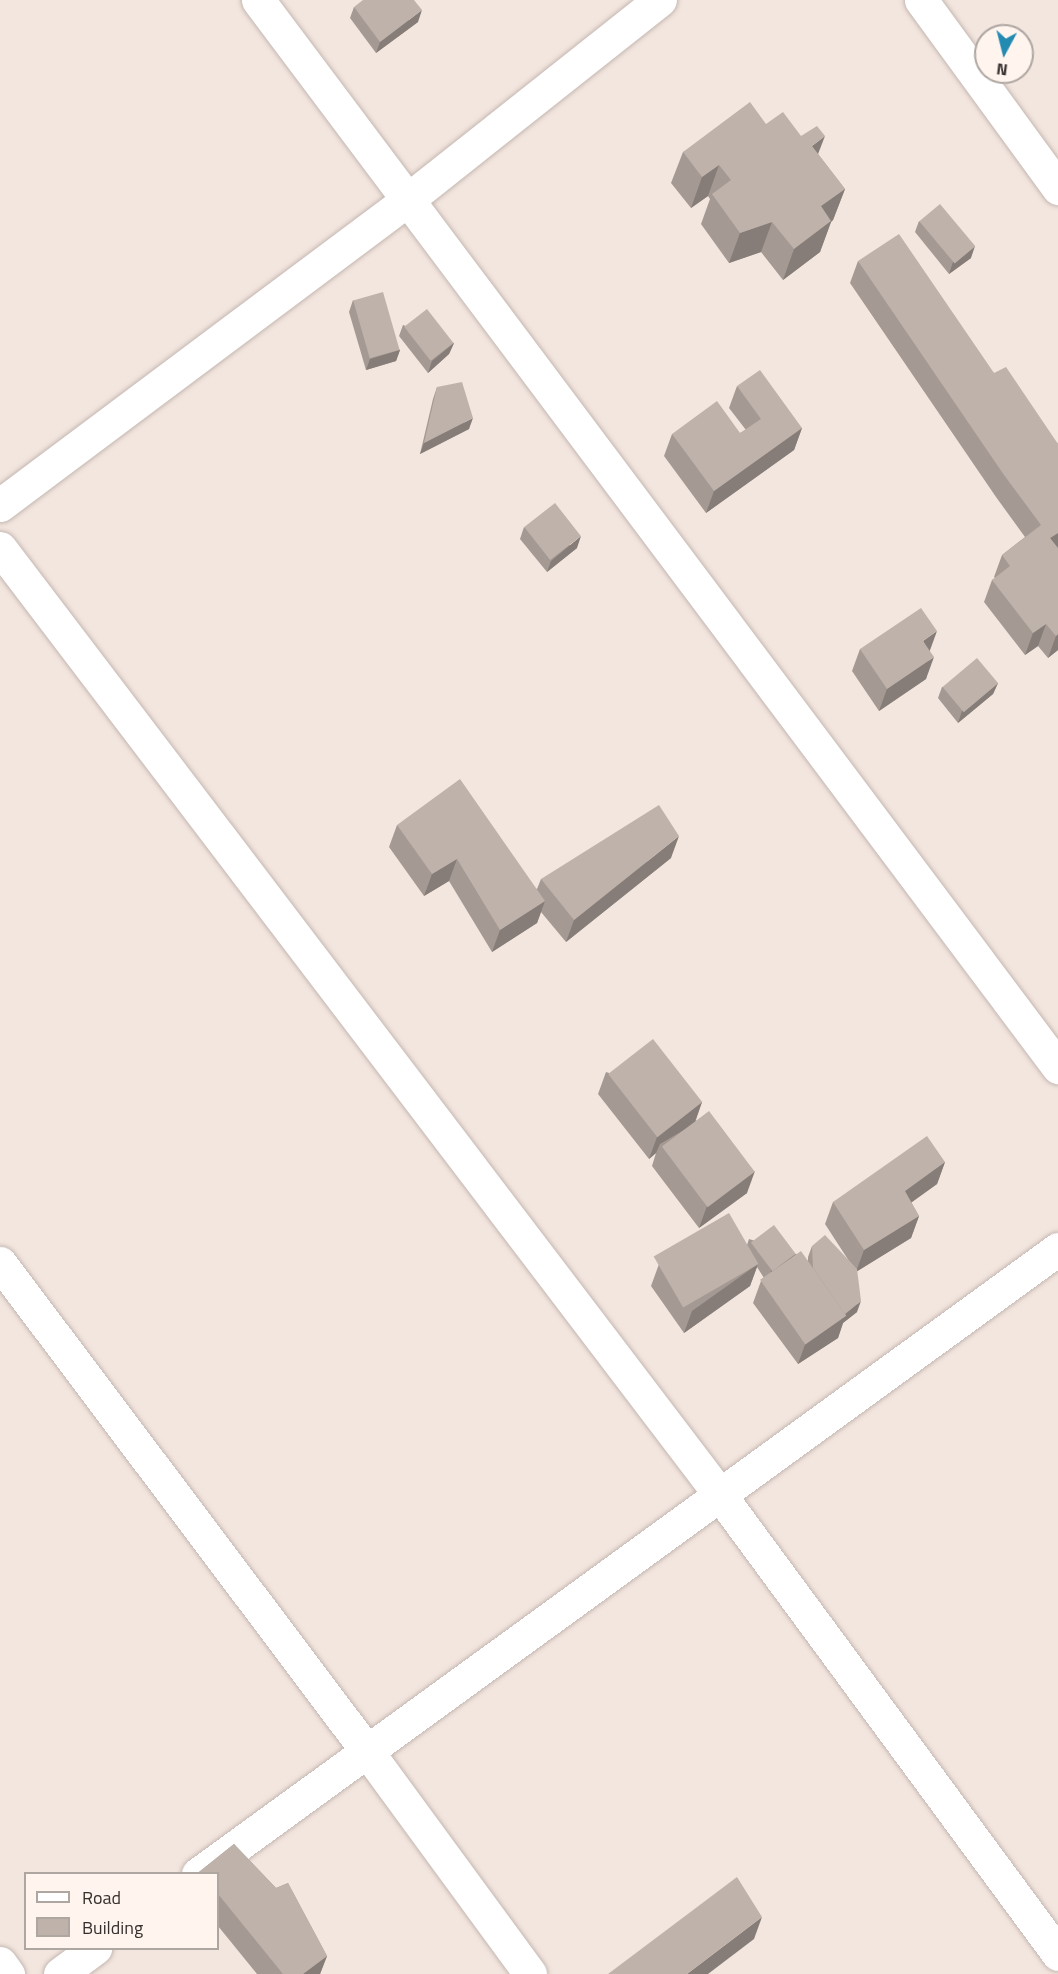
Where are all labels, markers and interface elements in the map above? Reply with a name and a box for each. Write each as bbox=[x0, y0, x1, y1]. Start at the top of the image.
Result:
north arrow bbox=[974, 24, 1034, 84]
text: N bbox=[995, 57, 1009, 82]
legend bbox=[24, 1872, 219, 1950]
text: Road bbox=[82, 1884, 121, 1911]
text: Building bbox=[82, 1914, 143, 1941]

